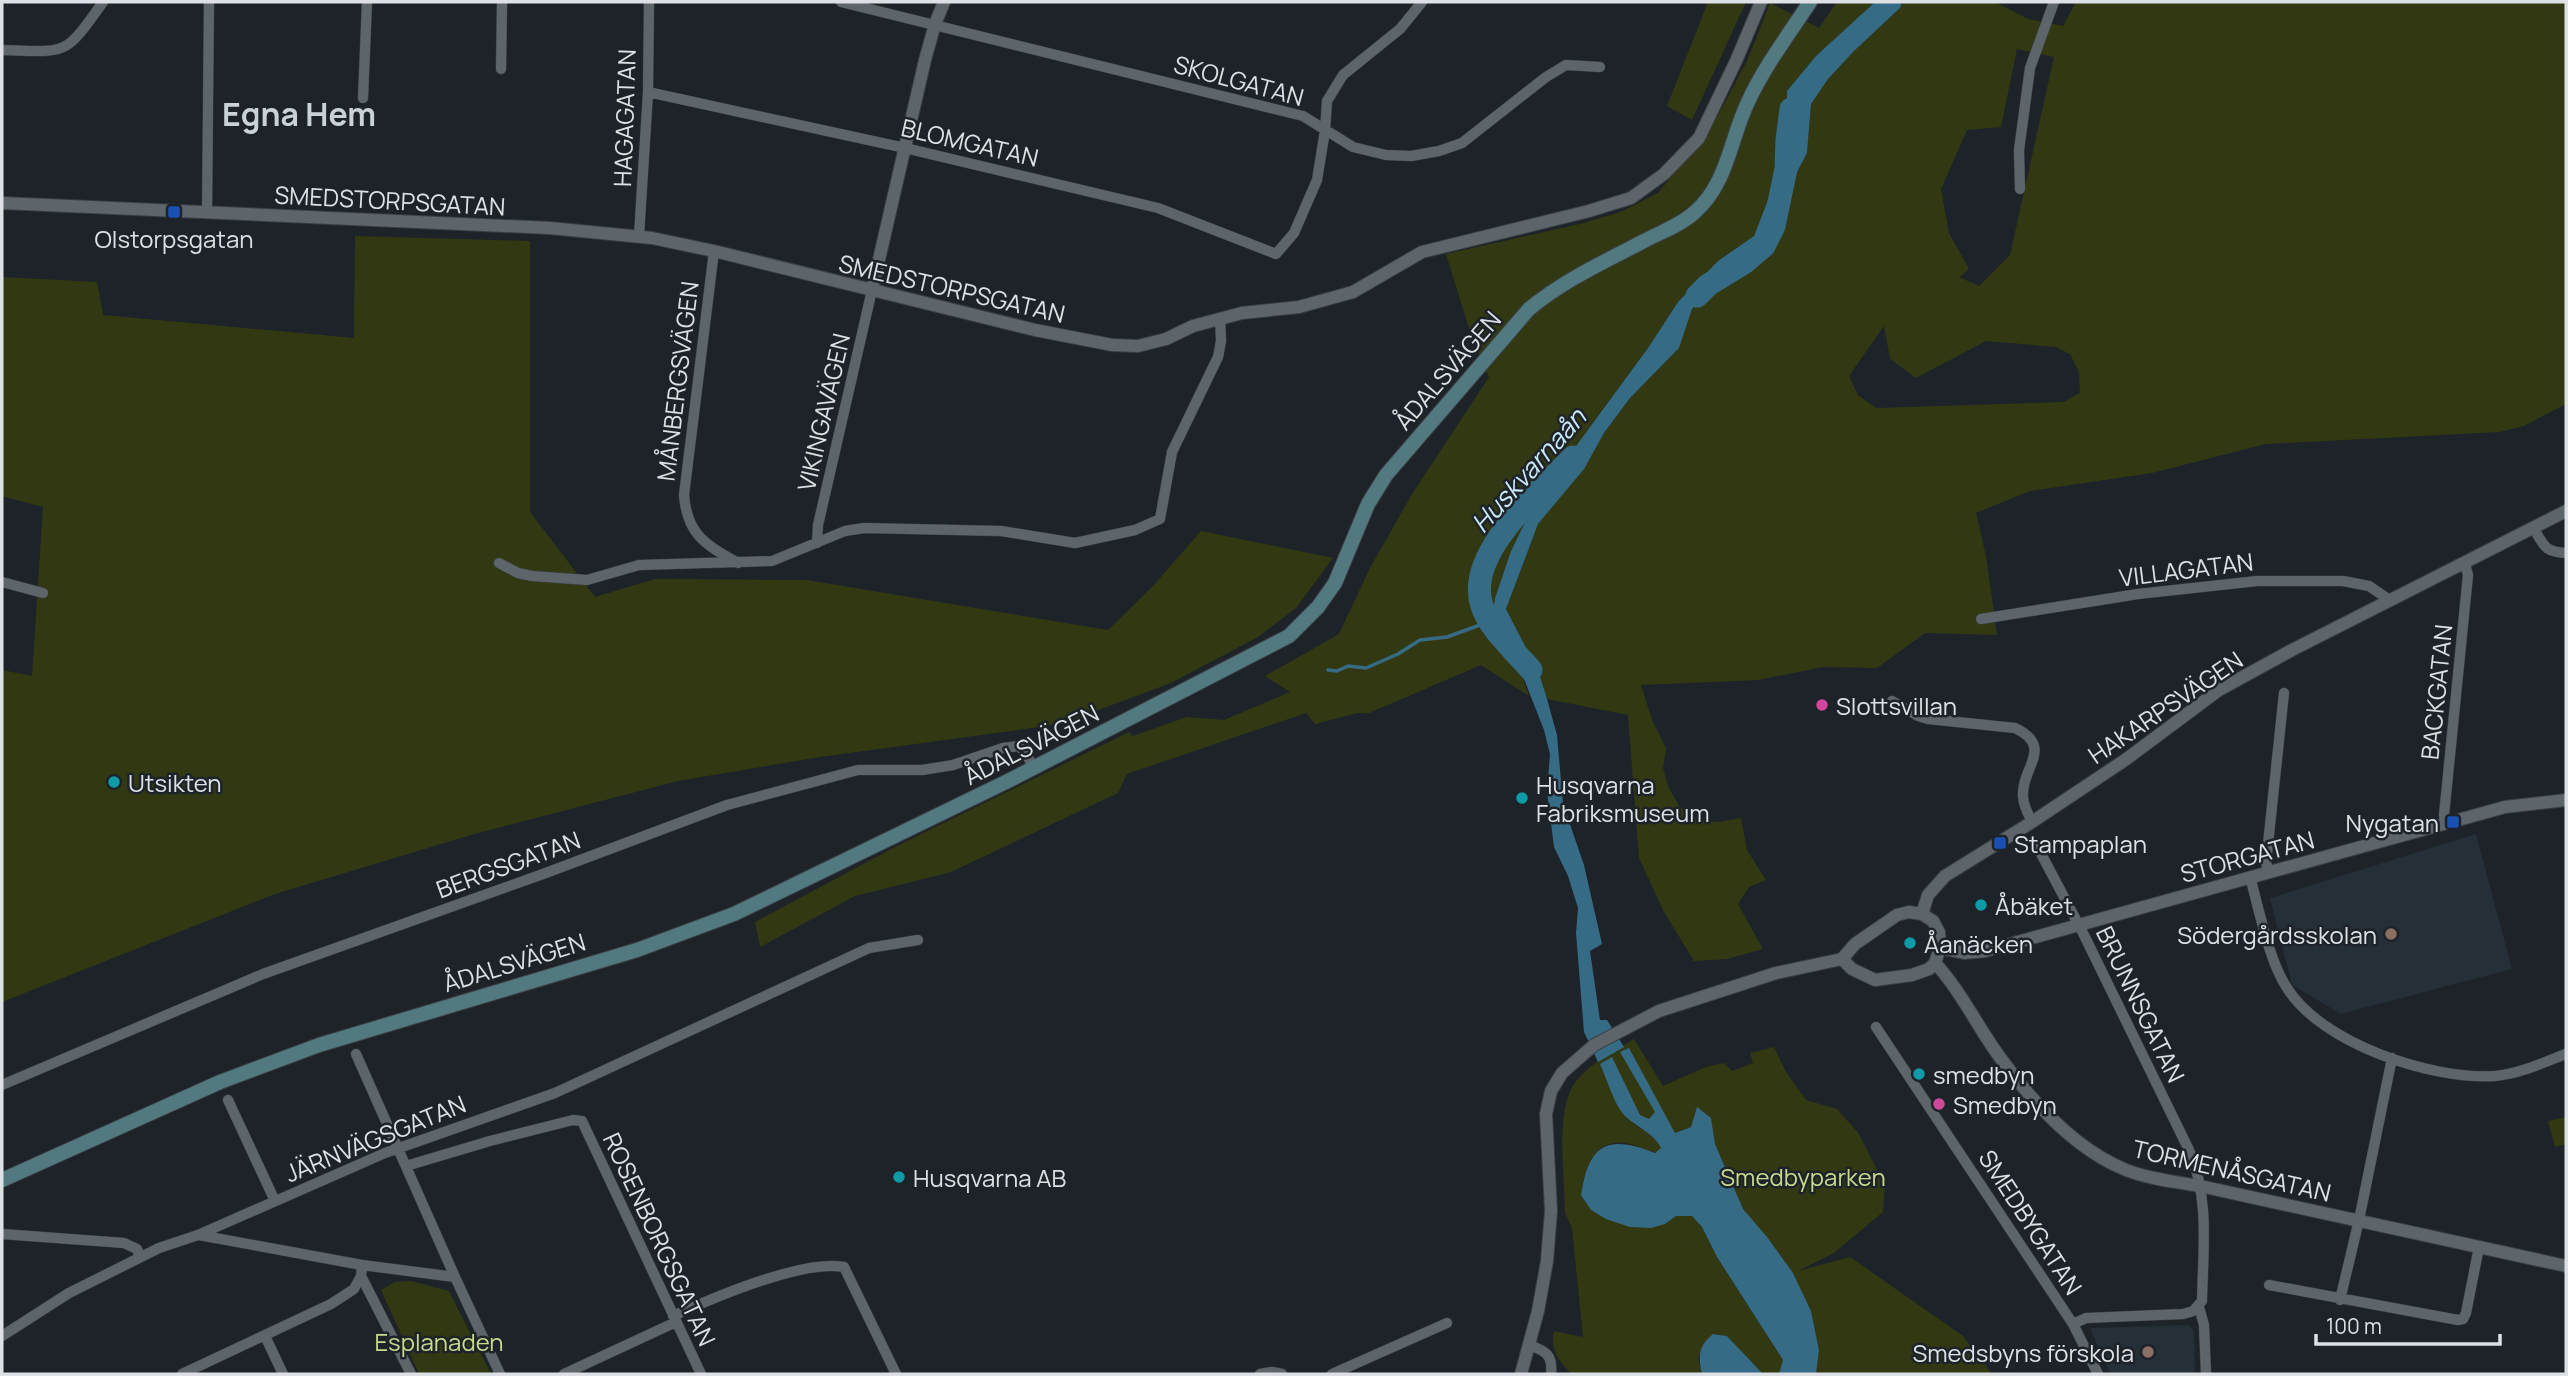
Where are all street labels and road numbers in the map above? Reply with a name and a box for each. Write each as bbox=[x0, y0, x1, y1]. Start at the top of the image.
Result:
street label: SKOLGATAN bbox=[1170, 47, 1308, 113]
street label: HAGAGATAN bbox=[605, 48, 643, 188]
street label: BLOMGATAN bbox=[898, 110, 1042, 174]
street label: SMEDSTORPSGATAN bbox=[274, 177, 506, 223]
street label: SMEDSTORPSGATAN bbox=[836, 246, 1068, 330]
street label: MÅNBERGSVÄGEN bbox=[648, 279, 706, 483]
street label: ÅDALSVÄGEN bbox=[1386, 304, 1508, 436]
street label: VIKINGAVÄGEN bbox=[789, 330, 857, 494]
street label: VILLAGATAN bbox=[2117, 544, 2255, 594]
street label: BACKGATAN bbox=[2412, 623, 2460, 761]
street label: HAKARPSVÄGEN bbox=[2081, 643, 2249, 771]
street label: ÅDALSVÄGEN bbox=[958, 696, 1104, 792]
street label: STORGATAN bbox=[2176, 822, 2318, 890]
street label: BERGSGATAN bbox=[431, 823, 585, 905]
street label: BRUNNSGATAN bbox=[2089, 920, 2193, 1088]
street label: ÅDALSVÄGEN bbox=[439, 925, 589, 999]
street label: JÄRNVÄGSGATAN bbox=[280, 1087, 470, 1189]
street label: ROSENBORGSGATAN bbox=[596, 1127, 724, 1351]
street label: TORMENÅSGATAN bbox=[2130, 1131, 2334, 1209]
street label: SMEDBYGATAN bbox=[1972, 1143, 2090, 1301]

